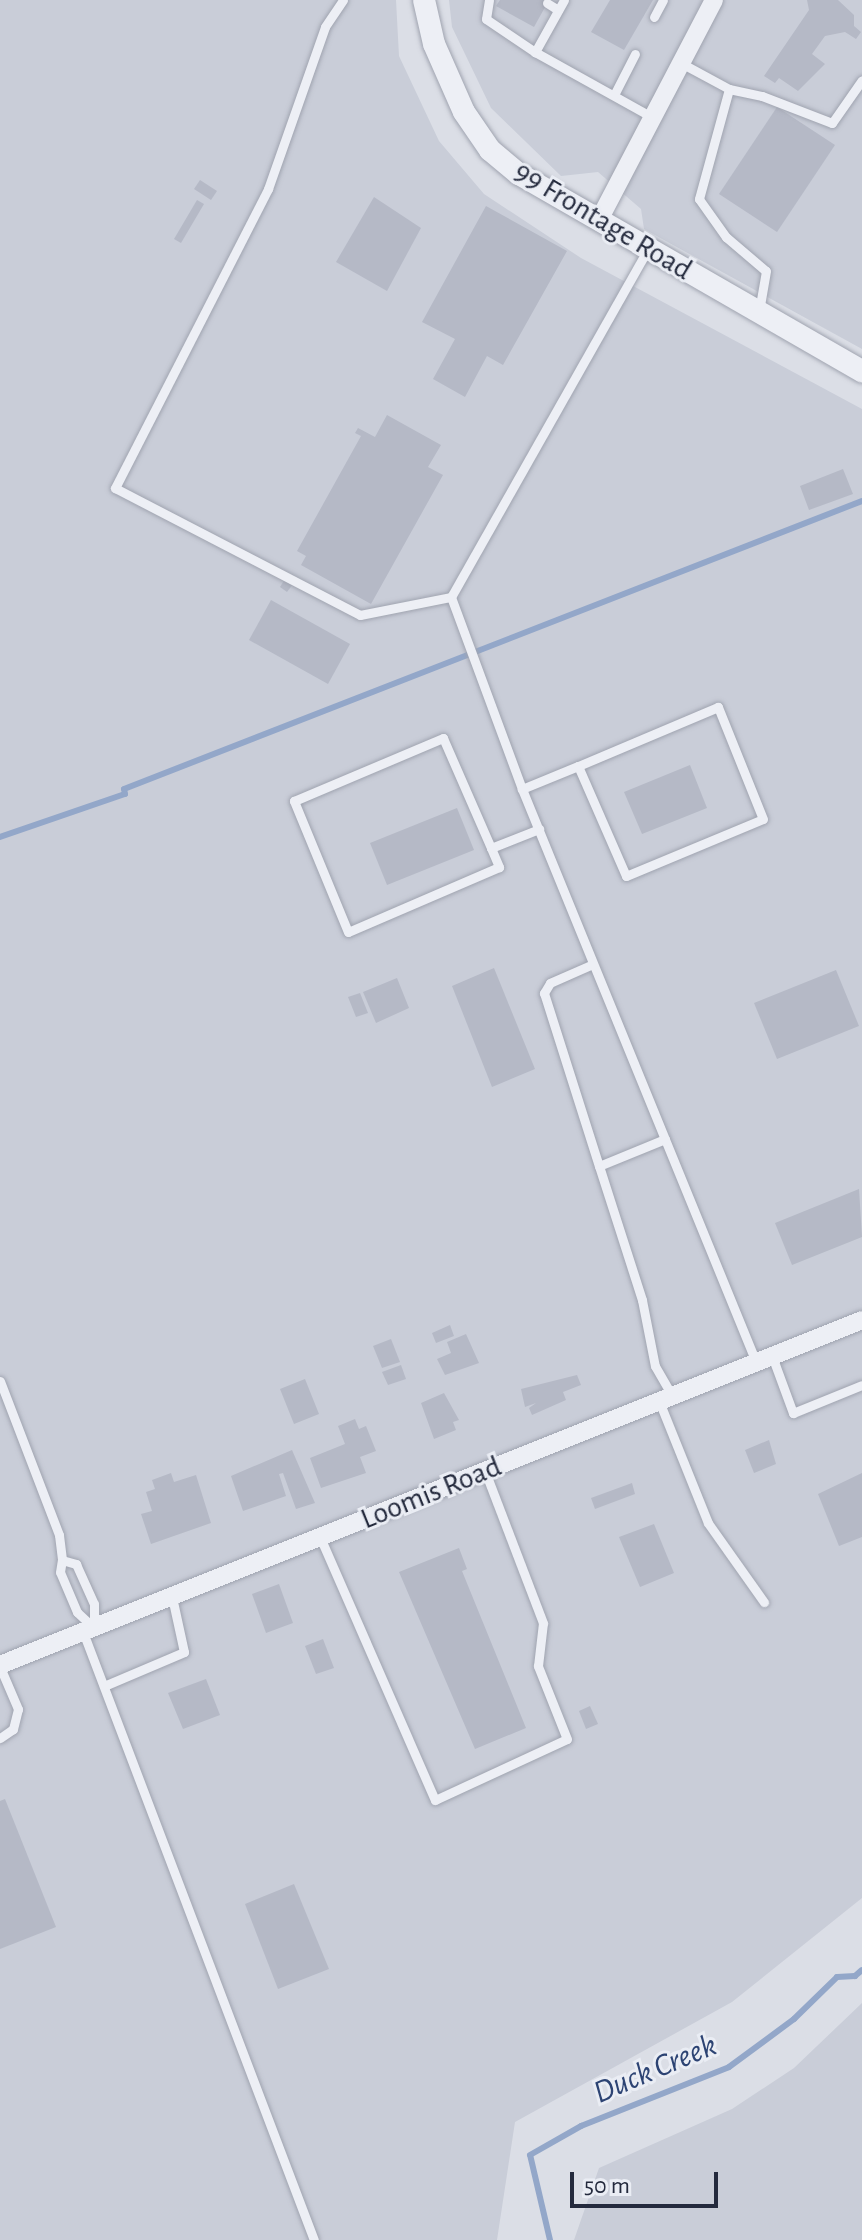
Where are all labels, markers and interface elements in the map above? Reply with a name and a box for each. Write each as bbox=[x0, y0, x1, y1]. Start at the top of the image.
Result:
street label: 99 Frontage Road bbox=[508, 154, 698, 288]
street label: Loomis Road bbox=[356, 1449, 506, 1537]
water label: Duck Creek bbox=[588, 2026, 722, 2112]
scale bar bbox=[574, 2156, 722, 2206]
text: 50 m bbox=[584, 2174, 630, 2198]

